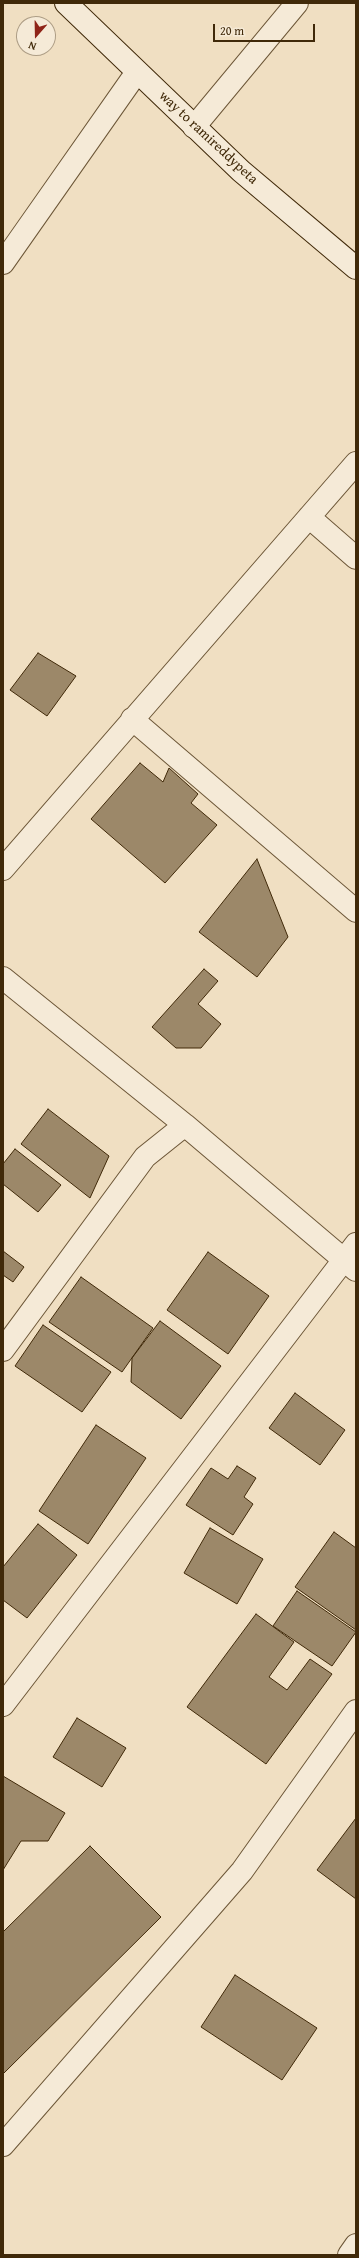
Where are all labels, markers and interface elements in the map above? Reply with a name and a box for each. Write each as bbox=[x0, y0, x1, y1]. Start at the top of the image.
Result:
north arrow bbox=[16, 16, 56, 56]
scale bar bbox=[215, 16, 317, 42]
text: 20 m bbox=[220, 22, 244, 39]
text: N bbox=[26, 38, 38, 55]
street label: way to ramireddypeta bbox=[155, 88, 261, 188]

